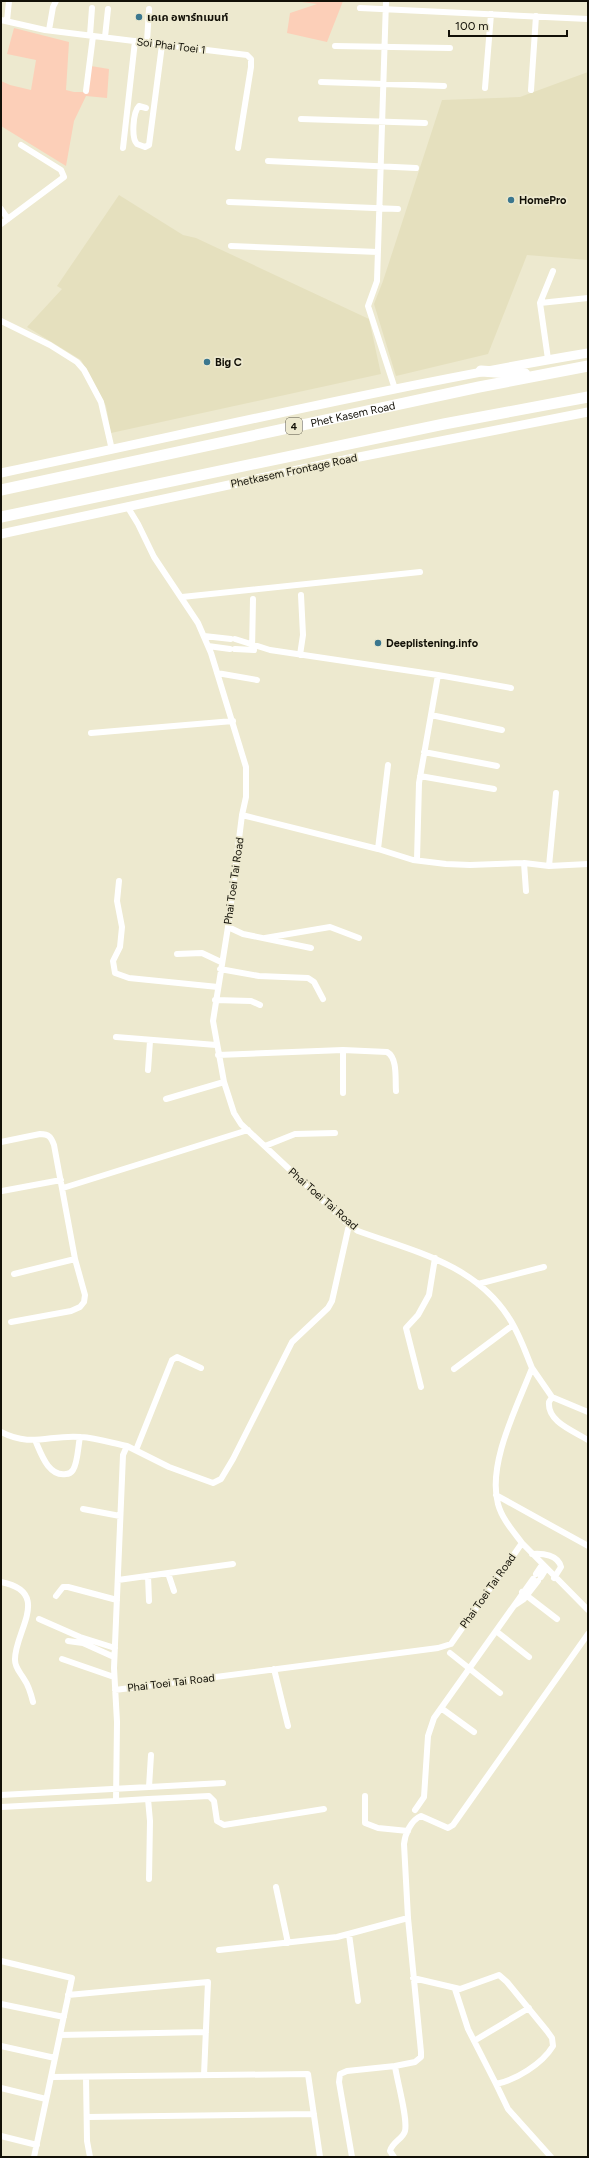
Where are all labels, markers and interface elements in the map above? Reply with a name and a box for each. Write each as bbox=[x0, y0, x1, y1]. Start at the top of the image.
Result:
place label: เคเค อพาร์ทเมนท์ bbox=[147, 11, 228, 24]
marker: เคเค อพาร์ทเมนท์ bbox=[134, 12, 144, 22]
scale bar bbox=[449, 12, 567, 38]
text: 100 m bbox=[455, 19, 489, 33]
street label: Soi Phai Toei 1 bbox=[136, 35, 206, 57]
place label: HomePro bbox=[519, 194, 567, 207]
marker: HomePro bbox=[506, 195, 516, 205]
place label: Big C bbox=[215, 356, 242, 369]
marker: Big C bbox=[202, 357, 212, 367]
street label: Phet Kasem Road bbox=[309, 399, 396, 430]
road number: 4 bbox=[286, 418, 302, 434]
street label: Phetkasem Frontage Road bbox=[230, 451, 358, 491]
place label: Deeplistening.info bbox=[386, 637, 479, 650]
marker: Deeplistening.info bbox=[373, 638, 383, 648]
street label: Phai Toei Tai Road bbox=[221, 837, 247, 925]
street label: Phai Toei Tai Road bbox=[286, 1165, 360, 1233]
street label: Phai Toei Tai Road bbox=[457, 1551, 519, 1631]
street label: Phai Toei Tai Road bbox=[127, 1671, 215, 1695]

